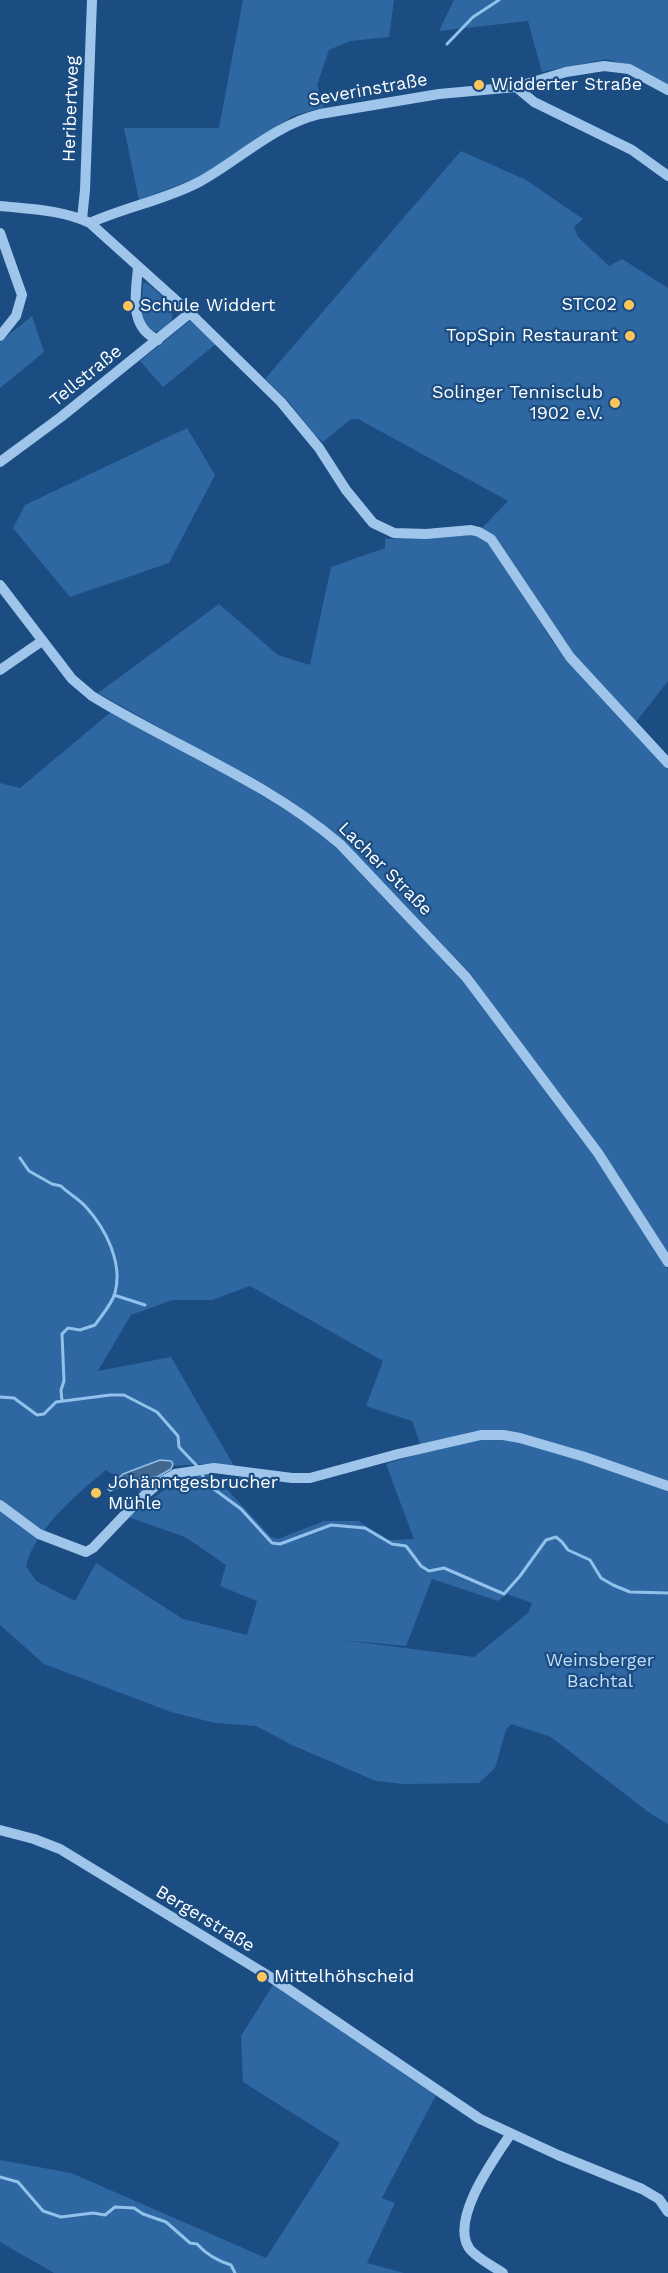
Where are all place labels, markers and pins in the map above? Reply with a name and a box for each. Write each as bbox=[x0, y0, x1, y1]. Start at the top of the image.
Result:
place label: Widderter Straße bbox=[491, 74, 642, 96]
marker: Widderter Straße bbox=[472, 78, 486, 92]
place label: STC02 bbox=[561, 294, 617, 316]
place label: Schule Widdert bbox=[140, 295, 275, 317]
marker: STC02 bbox=[622, 298, 636, 312]
marker: Schule Widdert bbox=[121, 299, 135, 313]
place label: TopSpin Restaurant bbox=[446, 325, 618, 347]
marker: TopSpin Restaurant bbox=[623, 329, 637, 343]
place label: Solinger Tennisclub 1902 e.V. bbox=[432, 382, 603, 424]
marker: Solinger Tennisclub 1902 e.V. bbox=[608, 396, 622, 410]
place label: Johänntgesbrucher Mühle bbox=[108, 1472, 278, 1514]
marker: Johänntgesbrucher Mühle bbox=[89, 1486, 103, 1500]
place label: Mittelhöhscheid bbox=[274, 1966, 414, 1988]
marker: Mittelhöhscheid bbox=[255, 1970, 269, 1984]

